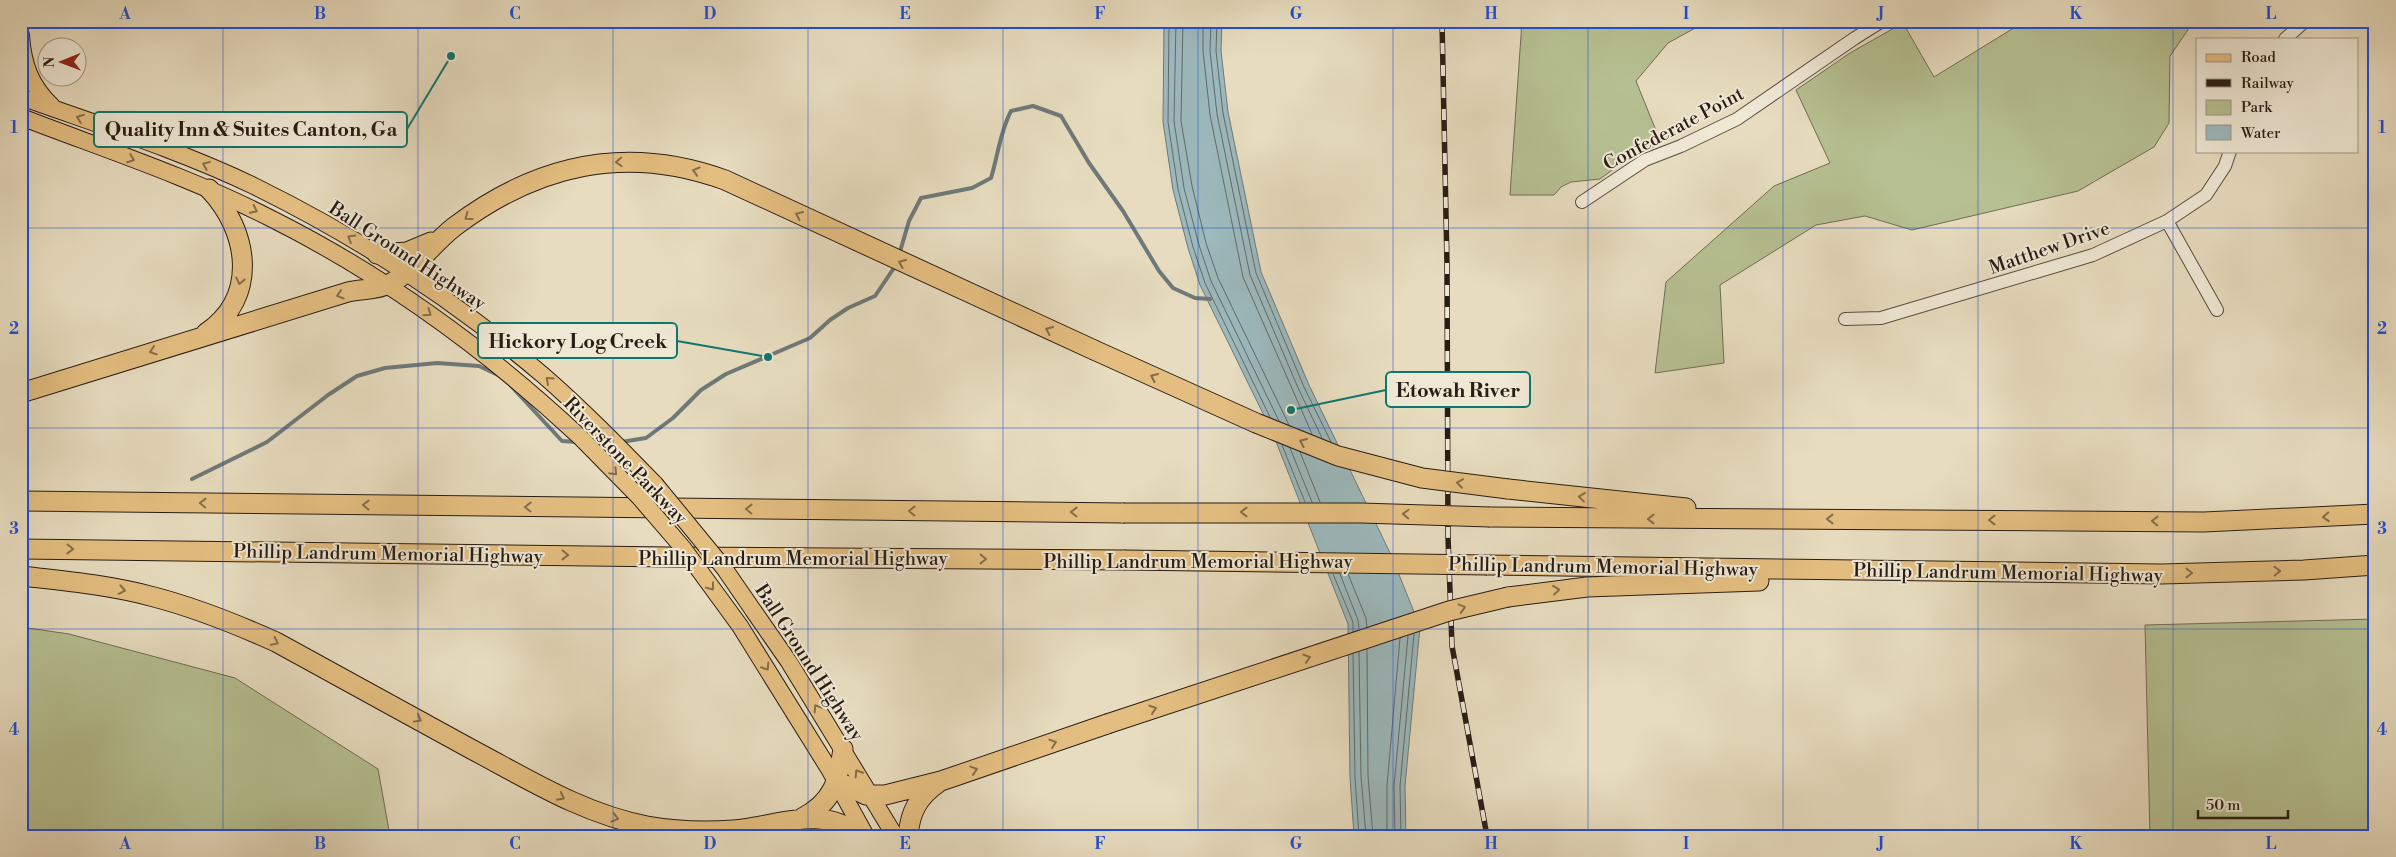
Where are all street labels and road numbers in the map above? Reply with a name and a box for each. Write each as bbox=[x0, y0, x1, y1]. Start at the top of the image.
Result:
street label: Confederate Point bbox=[1599, 82, 1748, 176]
street label: Ball Ground Highway bbox=[324, 196, 491, 316]
street label: Matthew Drive bbox=[1986, 216, 2113, 280]
street label: Riverstone Parkway bbox=[558, 392, 693, 530]
street label: Phillip Landrum Memorial Highway bbox=[233, 539, 544, 569]
street label: Phillip Landrum Memorial Highway bbox=[638, 547, 949, 571]
street label: Phillip Landrum Memorial Highway bbox=[1043, 550, 1354, 574]
street label: Phillip Landrum Memorial Highway bbox=[1448, 552, 1759, 582]
street label: Phillip Landrum Memorial Highway bbox=[1853, 558, 2164, 588]
street label: Ball Ground Highway bbox=[749, 579, 869, 746]

